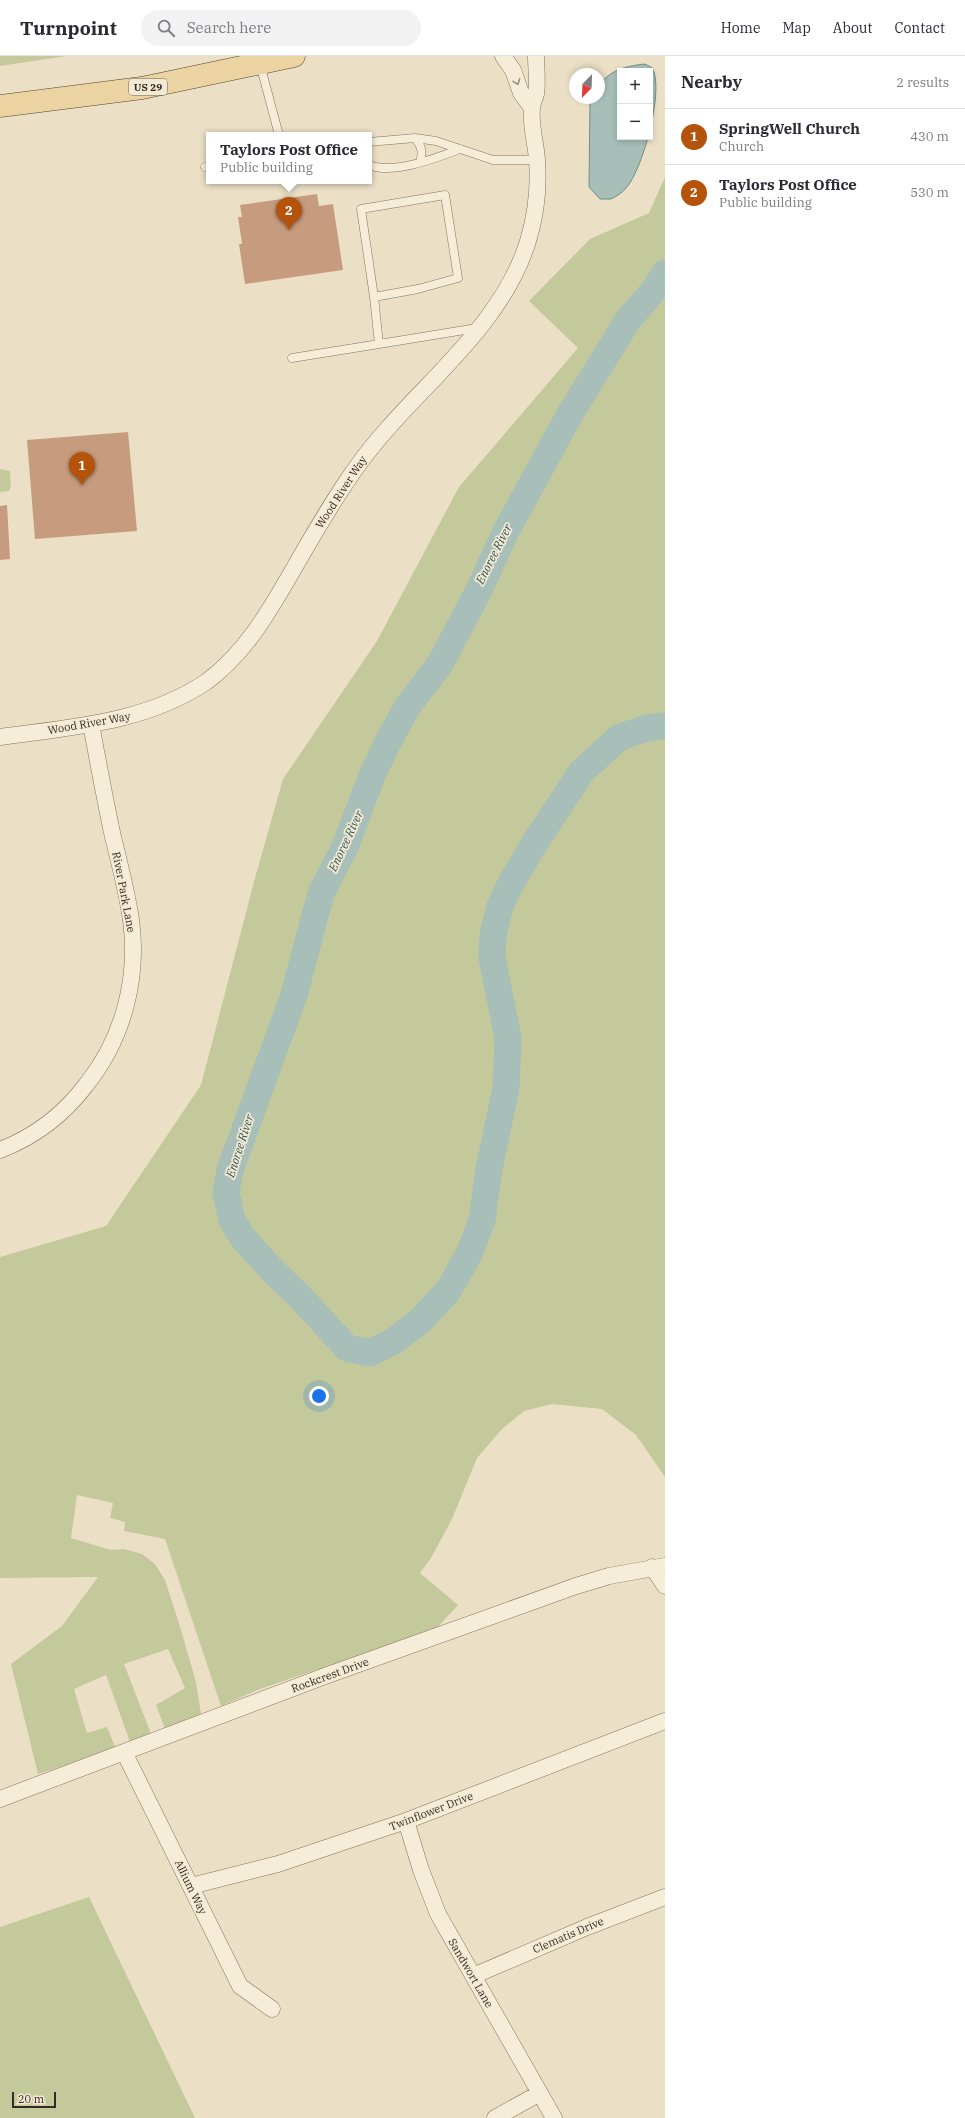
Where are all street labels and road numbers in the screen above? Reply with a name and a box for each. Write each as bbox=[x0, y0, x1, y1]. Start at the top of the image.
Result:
road number: US 29 bbox=[129, 79, 167, 95]
street label: Wood River Way bbox=[312, 453, 370, 531]
street label: Wood River Way bbox=[47, 709, 132, 737]
street label: River Park Lane bbox=[109, 850, 139, 934]
street label: Rockcrest Drive bbox=[289, 1654, 371, 1696]
street label: Twinflower Drive bbox=[387, 1789, 475, 1833]
street label: Allium Way bbox=[172, 1857, 210, 1917]
street label: Clematis Drive bbox=[530, 1914, 606, 1956]
street label: Sandwort Lane bbox=[446, 1936, 497, 2010]

